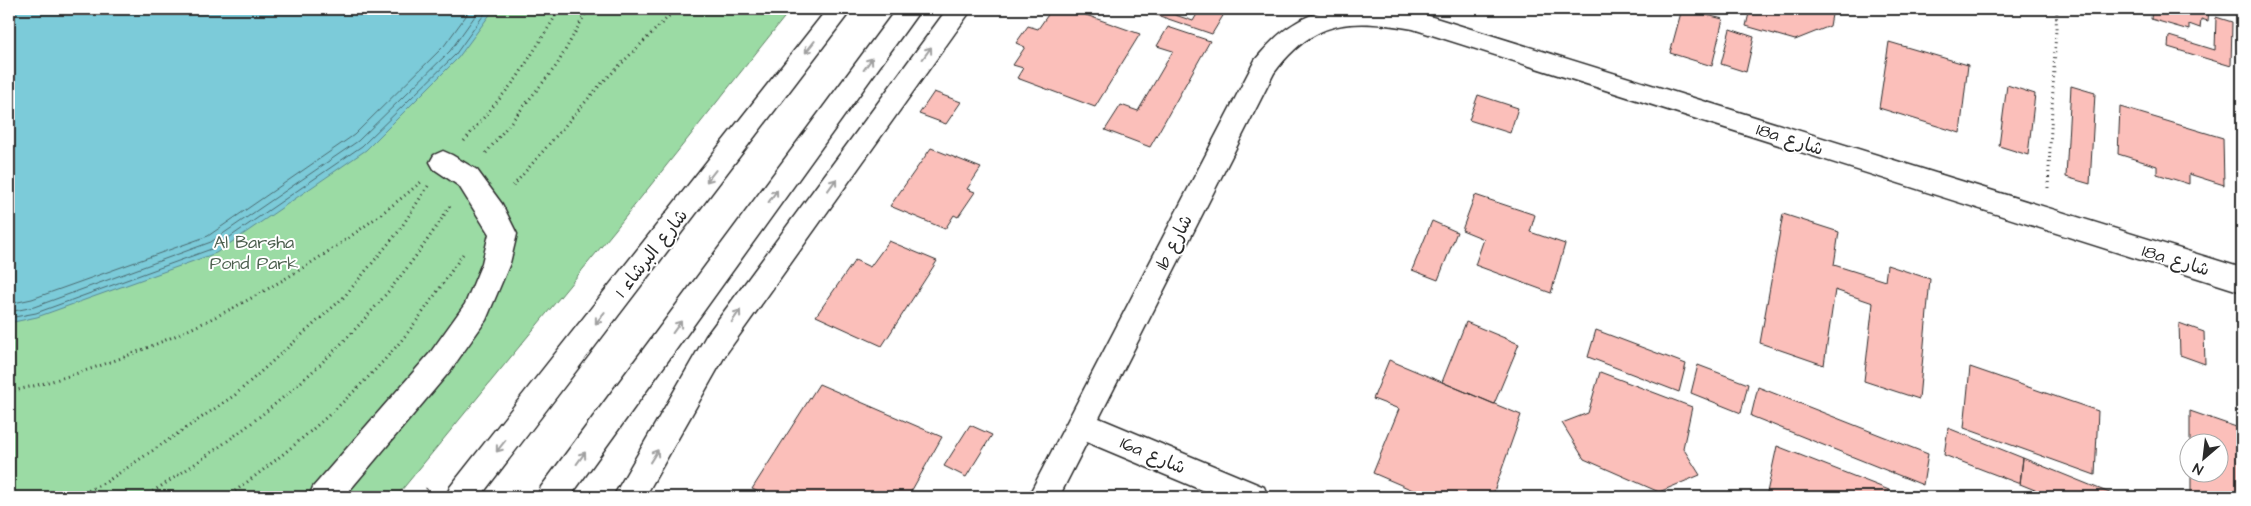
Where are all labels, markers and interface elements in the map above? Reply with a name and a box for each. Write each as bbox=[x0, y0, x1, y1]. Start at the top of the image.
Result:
one-way arrow bbox=[805, 40, 816, 53]
one-way arrow bbox=[922, 46, 932, 60]
one-way arrow bbox=[863, 58, 874, 72]
street label: 18a شارع bbox=[1753, 117, 1827, 162]
one-way arrow bbox=[705, 169, 716, 182]
one-way arrow bbox=[826, 179, 837, 192]
one-way arrow bbox=[768, 189, 778, 203]
street label: شارع البرشاء 1 bbox=[609, 204, 694, 303]
street label: 1b شارع bbox=[1150, 210, 1199, 274]
park label: Al Barsha Pond Park bbox=[210, 230, 298, 276]
street label: 18a شارع bbox=[2139, 238, 2213, 283]
one-way arrow bbox=[731, 309, 741, 323]
one-way arrow bbox=[595, 311, 606, 324]
one-way arrow bbox=[672, 320, 682, 334]
street label: 16a شارع bbox=[1116, 430, 1189, 480]
north arrow bbox=[2178, 434, 2228, 484]
one-way arrow bbox=[495, 439, 506, 452]
one-way arrow bbox=[649, 450, 659, 464]
one-way arrow bbox=[576, 451, 586, 465]
text: N bbox=[2190, 458, 2207, 479]

